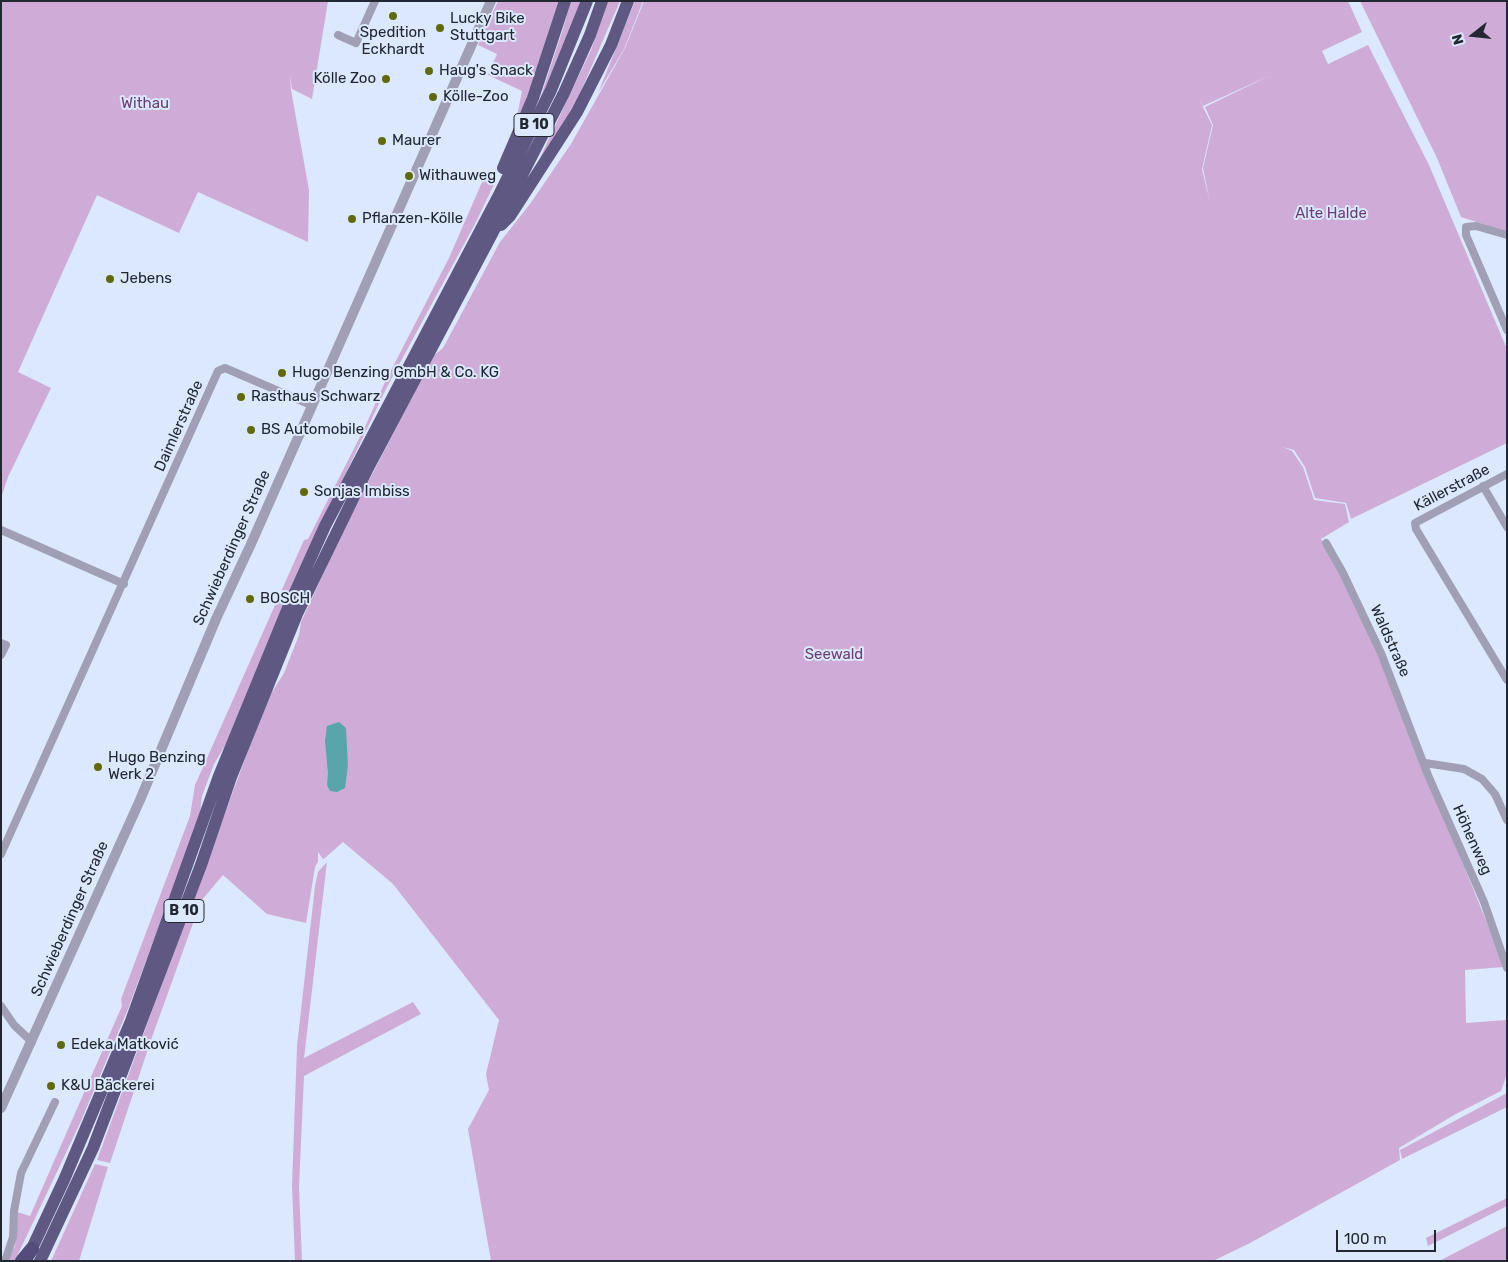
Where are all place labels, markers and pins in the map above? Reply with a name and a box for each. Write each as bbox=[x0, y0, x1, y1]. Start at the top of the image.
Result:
marker: Spedition Eckhardt bbox=[387, 10, 399, 22]
place label: Lucky Bike Stuttgart bbox=[450, 10, 525, 45]
marker: Lucky Bike Stuttgart bbox=[434, 22, 446, 34]
place label: Spedition Eckhardt bbox=[360, 24, 426, 59]
place label: Haug's Snack bbox=[439, 62, 533, 80]
marker: Haug's Snack bbox=[423, 65, 435, 77]
place label: Kölle Zoo bbox=[313, 70, 376, 88]
marker: Kölle Zoo bbox=[380, 73, 392, 85]
place label: Kölle-Zoo bbox=[443, 88, 509, 106]
marker: Kölle-Zoo bbox=[427, 91, 439, 103]
place label: Maurer bbox=[392, 132, 441, 150]
marker: Maurer bbox=[376, 135, 388, 147]
place label: Withauweg bbox=[419, 167, 496, 185]
marker: Withauweg bbox=[403, 170, 415, 182]
place label: Pflanzen-Kölle bbox=[362, 210, 463, 228]
marker: Pflanzen-Kölle bbox=[346, 213, 358, 225]
place label: Jebens bbox=[120, 270, 172, 288]
marker: Jebens bbox=[104, 273, 116, 285]
place label: Hugo Benzing GmbH & Co. KG bbox=[292, 364, 499, 382]
marker: Hugo Benzing GmbH & Co. KG bbox=[276, 367, 288, 379]
place label: Rasthaus Schwarz bbox=[251, 388, 380, 406]
marker: Rasthaus Schwarz bbox=[235, 391, 247, 403]
place label: BS Automobile bbox=[261, 421, 364, 439]
marker: BS Automobile bbox=[245, 424, 257, 436]
place label: Sonjas Imbiss bbox=[314, 483, 410, 501]
marker: Sonjas Imbiss bbox=[298, 486, 310, 498]
place label: BOSCH bbox=[260, 590, 310, 608]
marker: BOSCH bbox=[244, 593, 256, 605]
place label: Hugo Benzing Werk 2 bbox=[108, 749, 206, 784]
marker: Hugo Benzing Werk 2 bbox=[92, 761, 104, 773]
place label: Edeka Matković bbox=[71, 1036, 179, 1054]
marker: Edeka Matković bbox=[55, 1039, 67, 1051]
place label: K&U Bäckerei bbox=[61, 1077, 155, 1095]
marker: K&U Bäckerei bbox=[45, 1080, 57, 1092]

